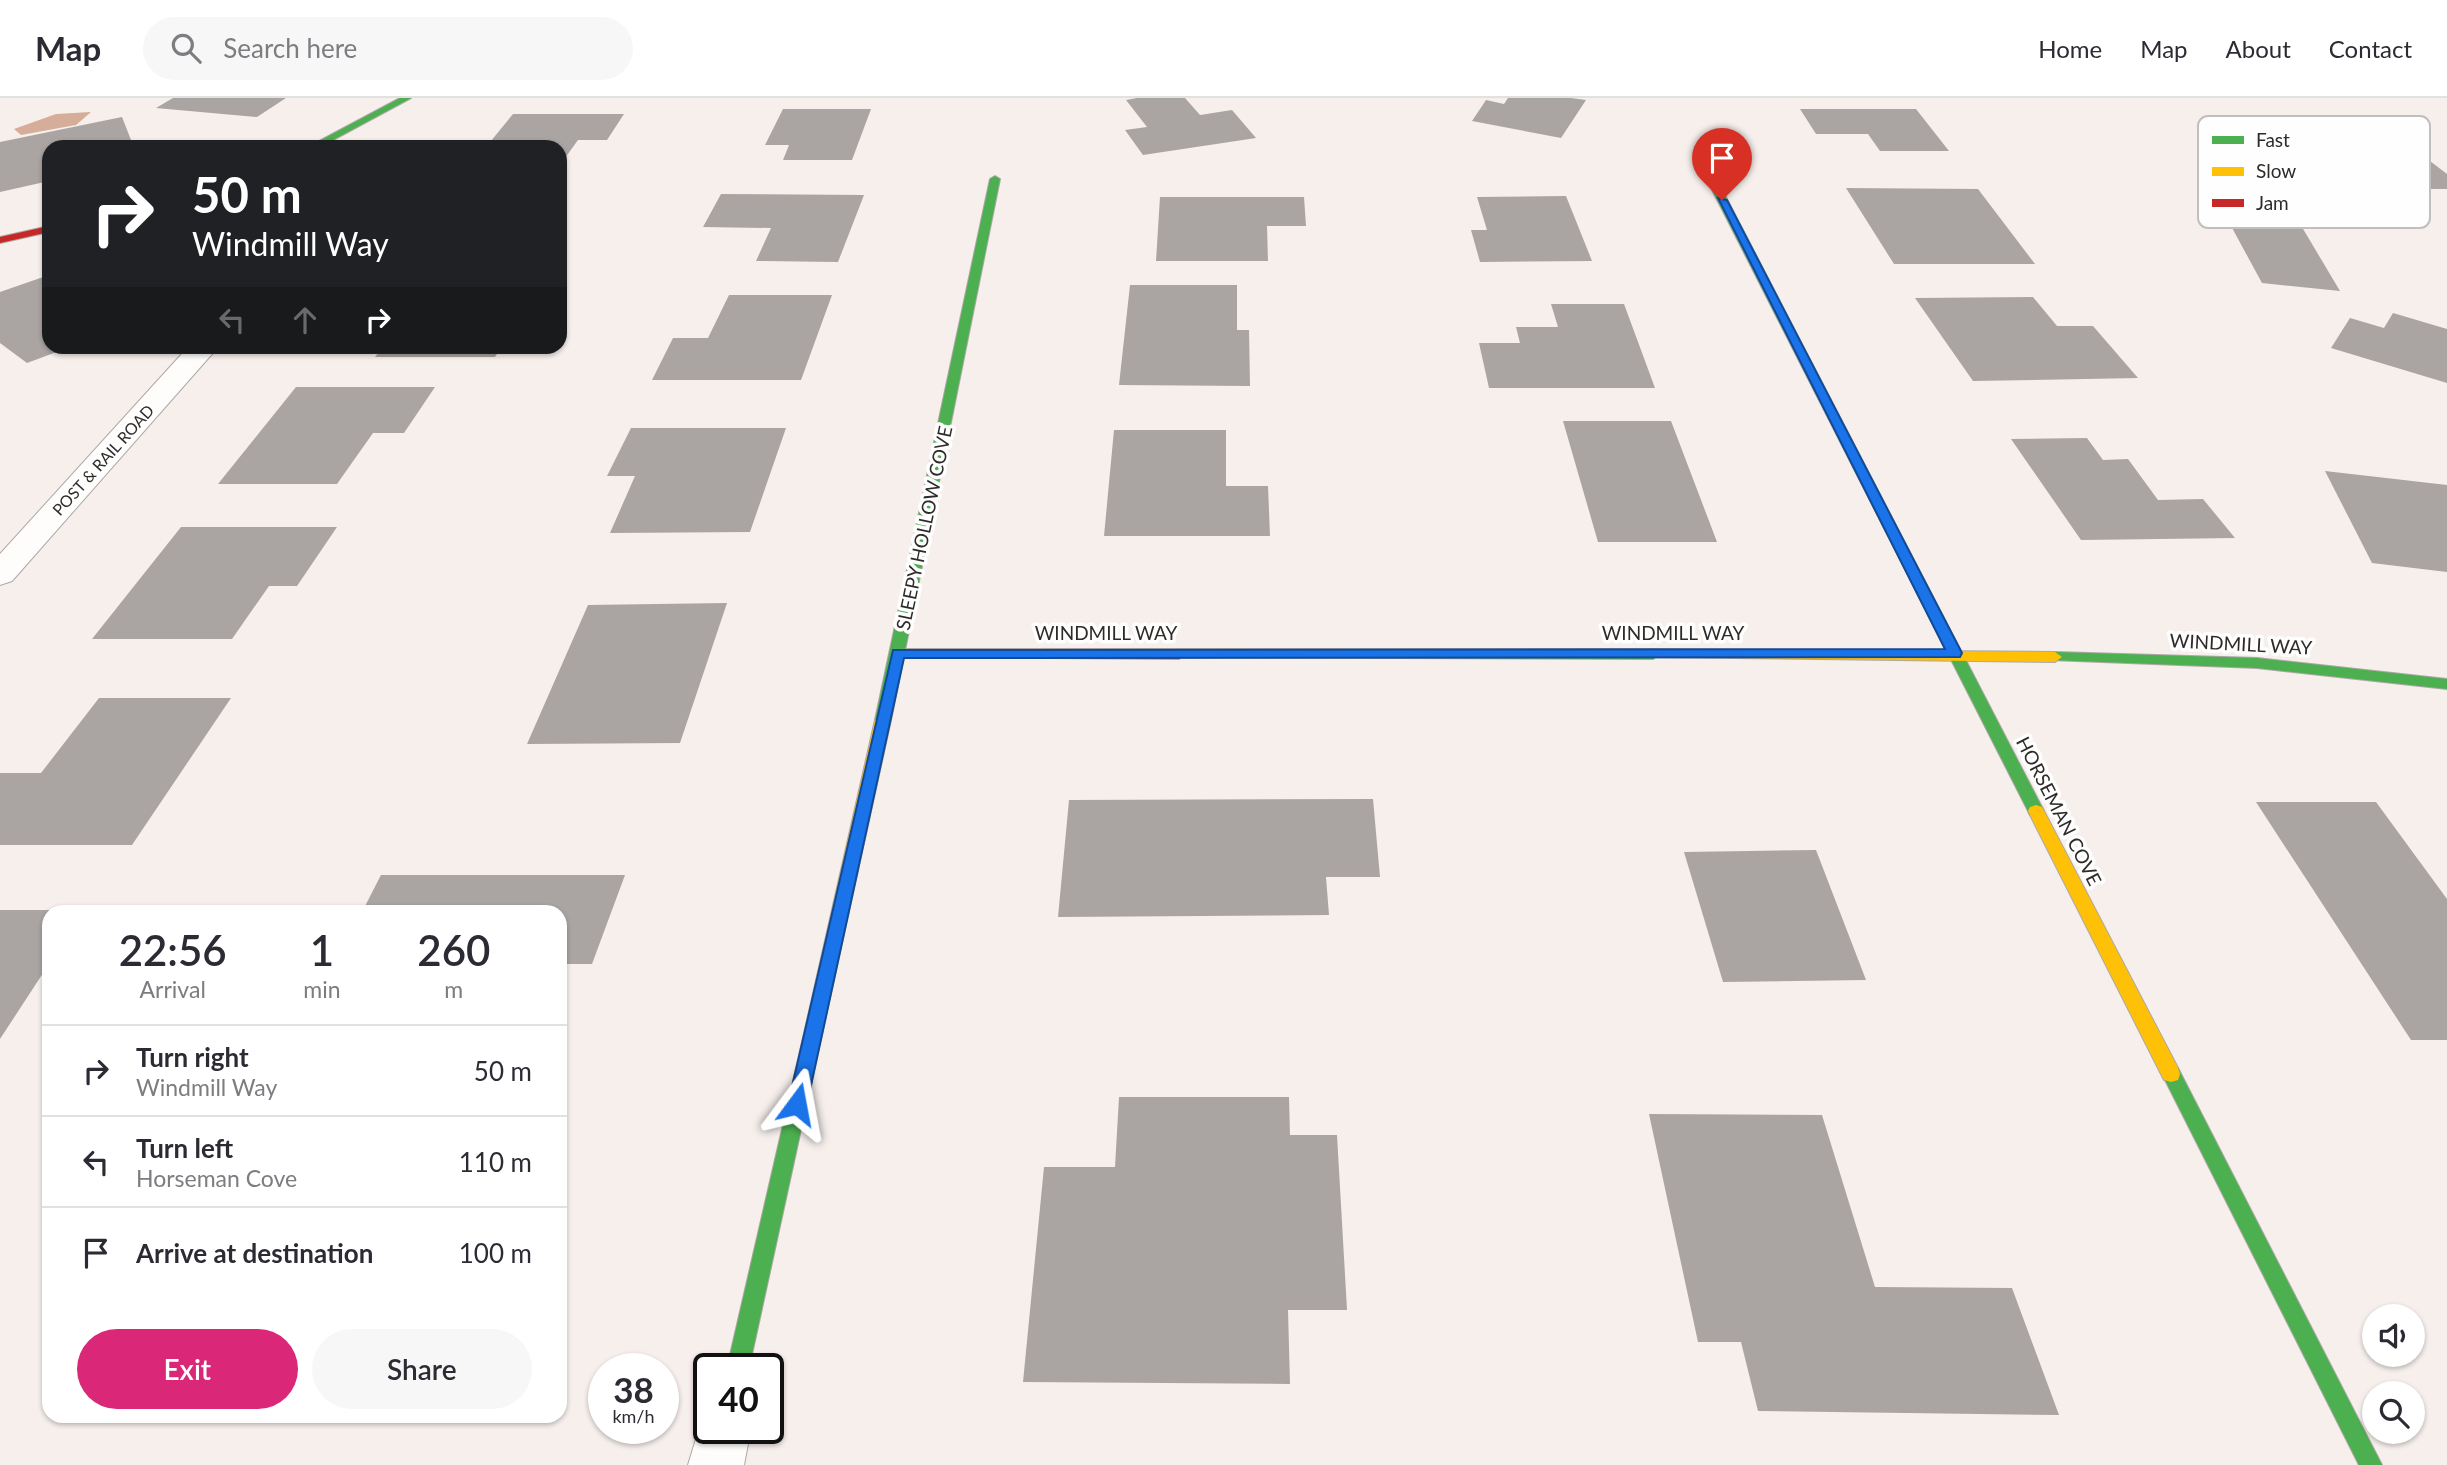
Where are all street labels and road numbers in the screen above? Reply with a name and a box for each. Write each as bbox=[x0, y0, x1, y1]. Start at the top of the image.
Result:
street label: POST & RAIL ROAD bbox=[48, 400, 157, 519]
street label: SLEEPY HOLLOW COVE bbox=[891, 424, 956, 632]
street label: WINDMILL WAY bbox=[1035, 621, 1177, 644]
street label: WINDMILL WAY bbox=[1602, 621, 1744, 644]
street label: WINDMILL WAY bbox=[2169, 628, 2313, 659]
street label: HORSEMAN COVE bbox=[2012, 733, 2107, 889]

